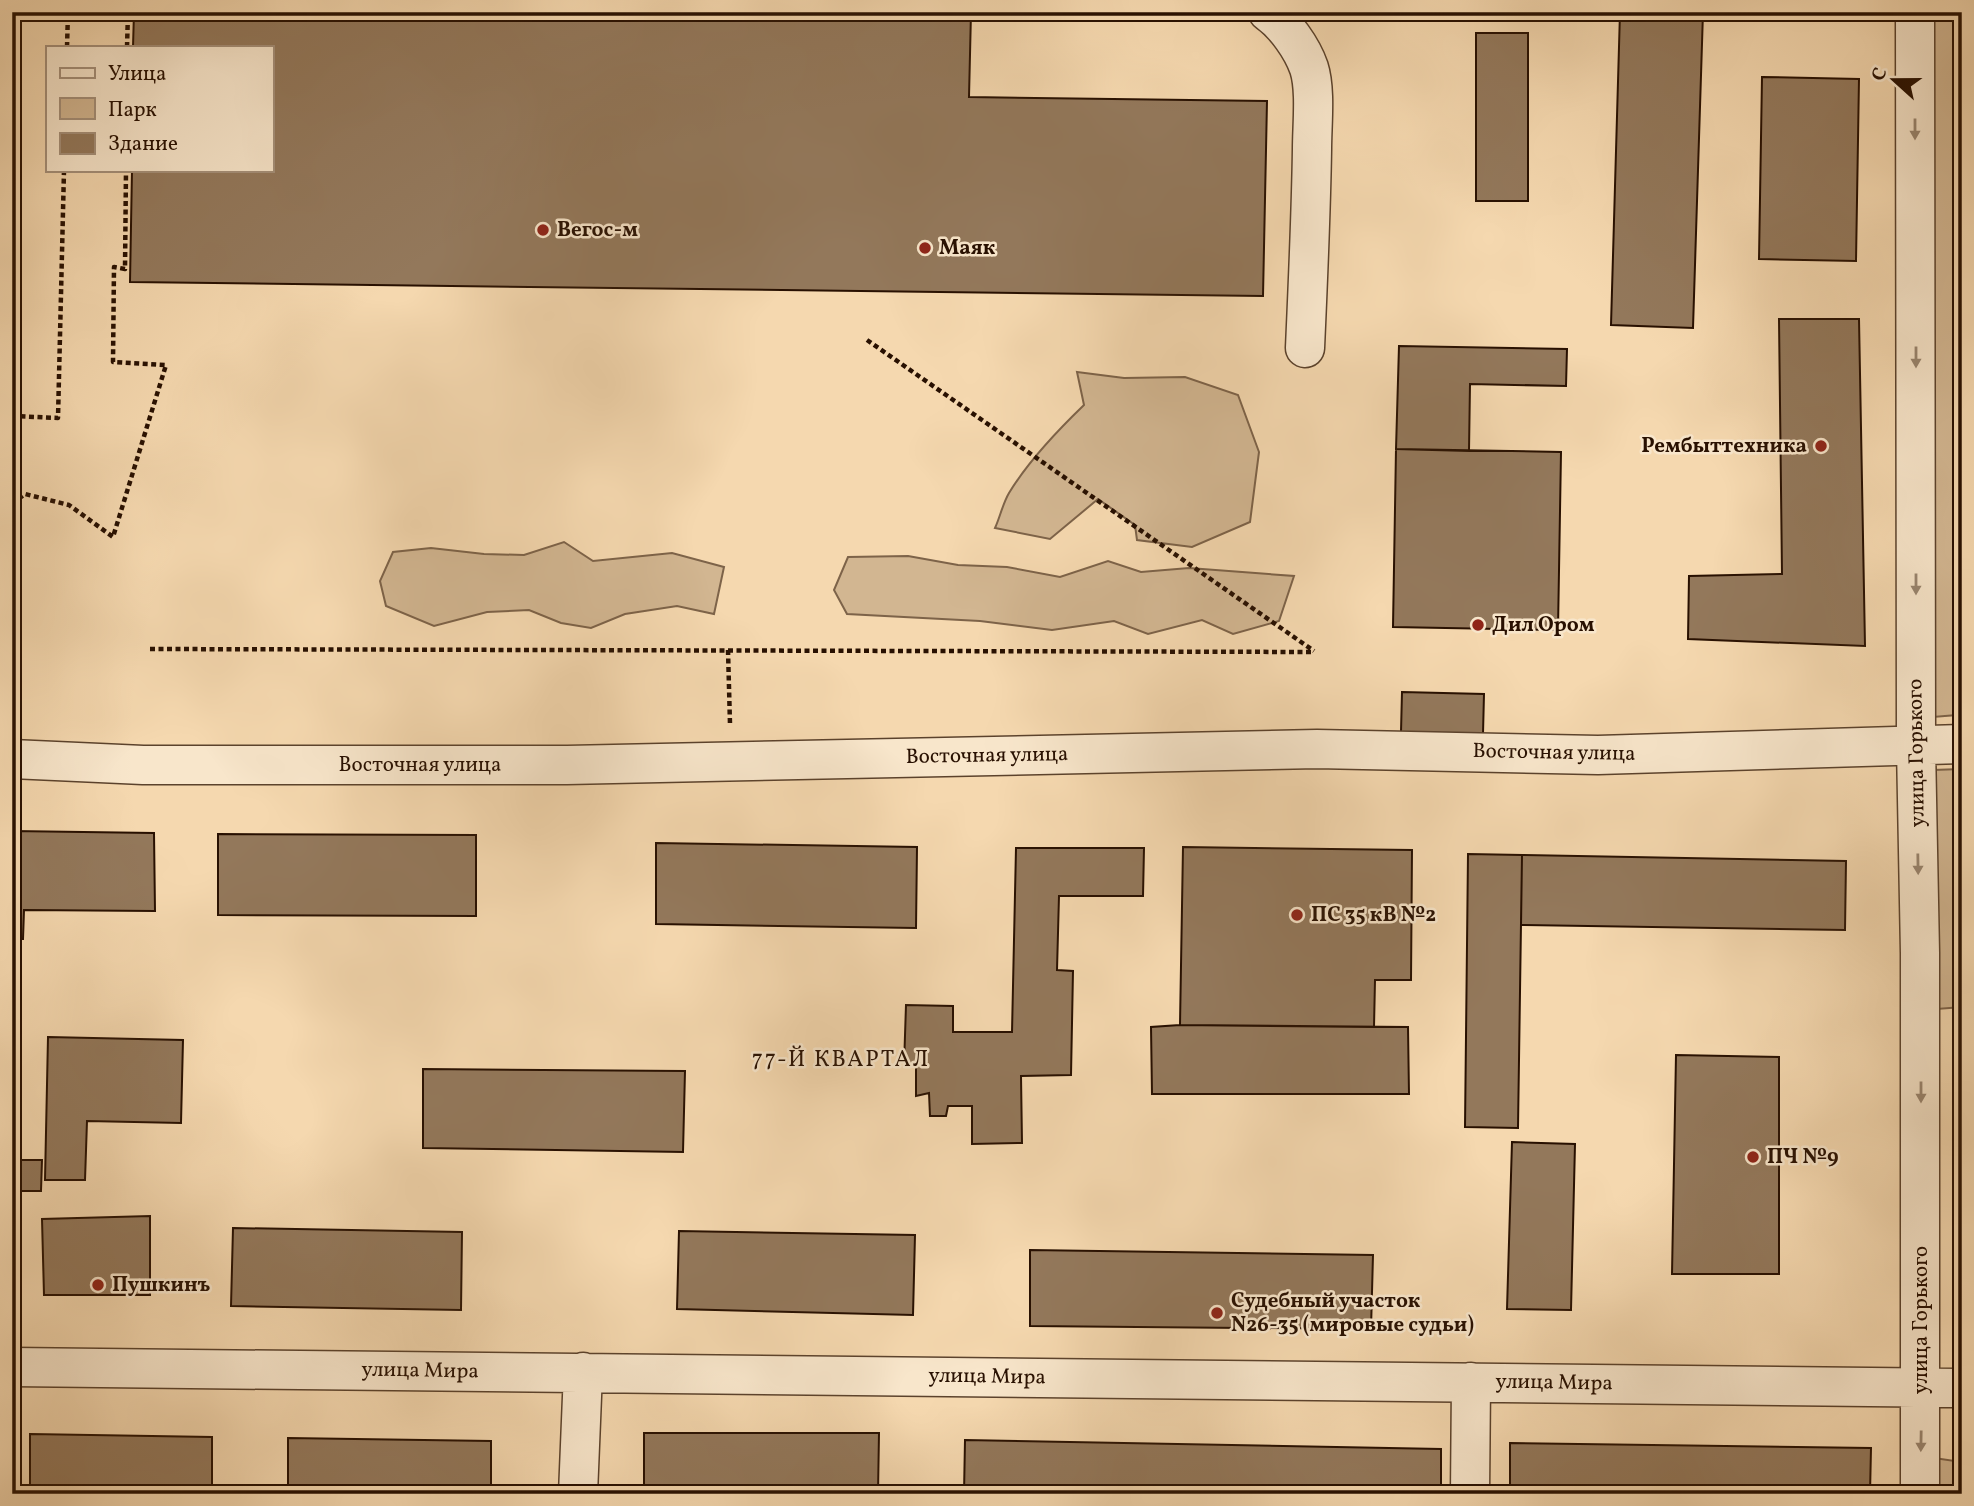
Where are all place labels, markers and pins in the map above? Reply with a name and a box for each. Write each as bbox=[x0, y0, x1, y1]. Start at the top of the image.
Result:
place label: Вегос-м bbox=[557, 216, 638, 245]
marker: Вегос-м bbox=[535, 222, 551, 238]
place label: Маяк bbox=[939, 234, 996, 263]
marker: Маяк bbox=[917, 240, 933, 256]
place label: Рембыттехника bbox=[1641, 432, 1807, 461]
marker: Рембыттехника bbox=[1813, 438, 1829, 454]
place label: Дил Ором bbox=[1492, 611, 1595, 640]
marker: Дил Ором bbox=[1470, 617, 1486, 633]
place label: ПС 35 кВ №2 bbox=[1311, 901, 1436, 930]
marker: ПС 35 кВ №2 bbox=[1289, 907, 1305, 923]
place label: ПЧ №9 bbox=[1767, 1143, 1839, 1172]
marker: ПЧ №9 bbox=[1745, 1149, 1761, 1165]
place label: Пушкинъ bbox=[112, 1271, 210, 1300]
marker: Пушкинъ bbox=[90, 1277, 106, 1293]
place label: Судебный участок N26-35 (мировые судьи) bbox=[1231, 1287, 1474, 1340]
marker: Судебный участок N26-35 (мировые судьи) bbox=[1209, 1305, 1225, 1321]

